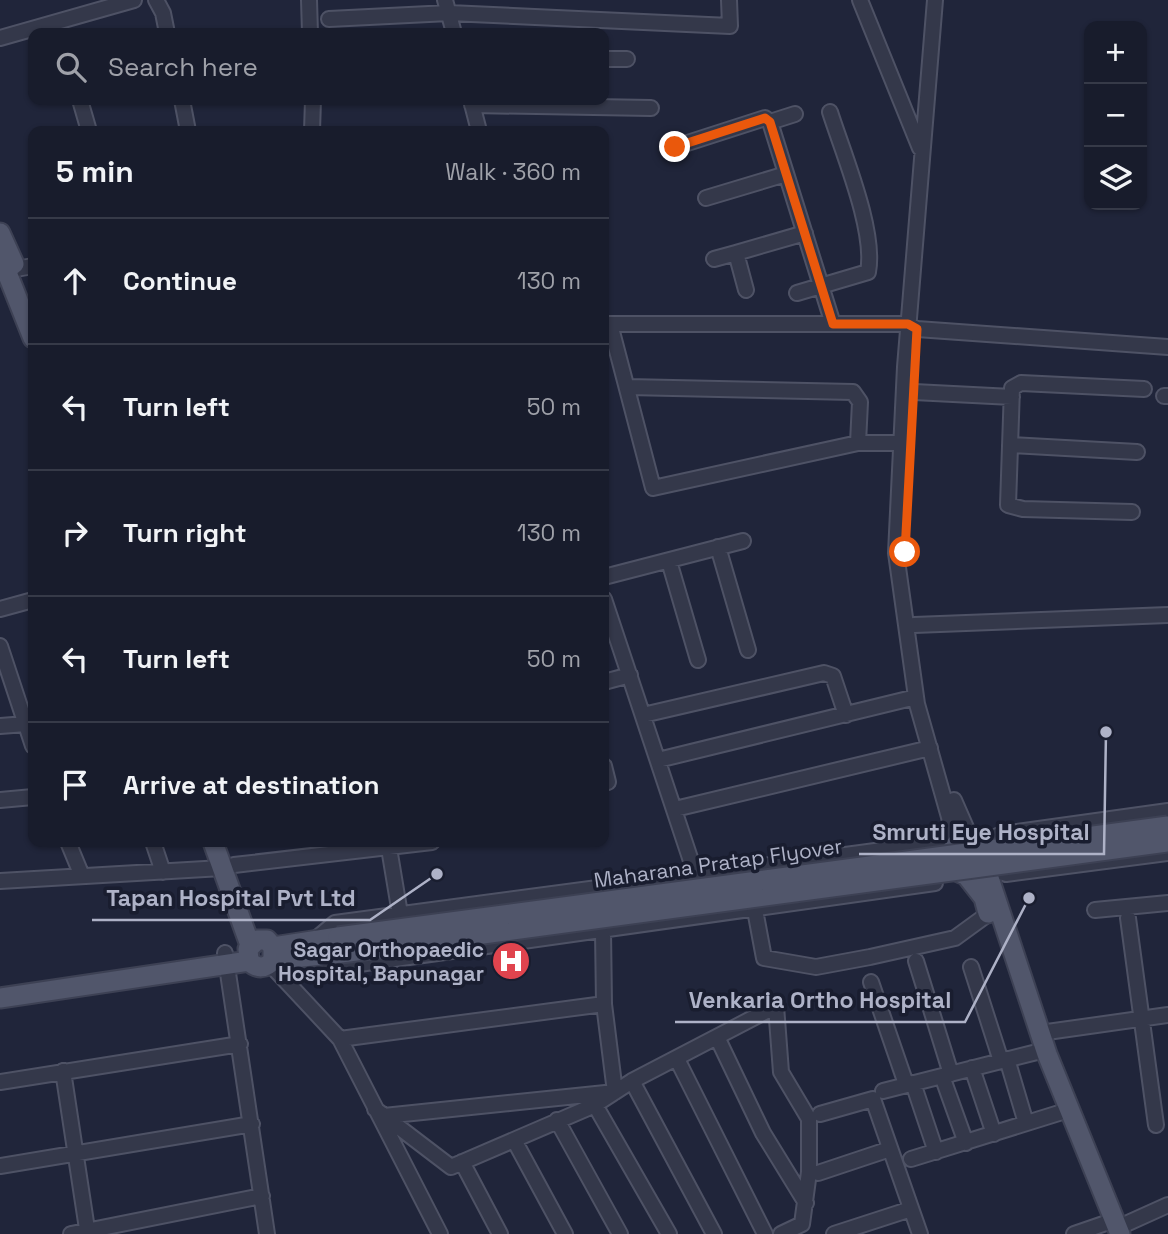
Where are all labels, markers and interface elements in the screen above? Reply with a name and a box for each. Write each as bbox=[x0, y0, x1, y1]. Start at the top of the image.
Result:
map controls bbox=[1084, 21, 1147, 210]
button: + bbox=[1084, 21, 1147, 84]
search box bbox=[28, 28, 609, 105]
icon: search bbox=[52, 48, 90, 86]
text: Search here bbox=[108, 50, 258, 84]
button: − bbox=[1084, 84, 1147, 147]
route end bbox=[659, 131, 690, 162]
button: layers bbox=[1084, 147, 1147, 210]
text: 5 min bbox=[56, 152, 134, 191]
text: Walk · 360 m bbox=[445, 157, 581, 187]
icon: ahead bbox=[56, 262, 94, 300]
text: Continue bbox=[123, 264, 237, 298]
text: 130 m bbox=[517, 266, 581, 296]
icon: left bbox=[56, 388, 94, 426]
text: Turn left bbox=[123, 390, 230, 424]
text: 50 m bbox=[527, 392, 581, 422]
icon: right bbox=[56, 514, 94, 552]
text: Turn right bbox=[123, 516, 247, 550]
text: 130 m bbox=[517, 518, 581, 548]
route start bbox=[889, 536, 920, 567]
icon: left bbox=[56, 640, 94, 678]
text: Turn left bbox=[123, 642, 230, 676]
text: 50 m bbox=[527, 644, 581, 674]
icon: arrive bbox=[56, 766, 94, 804]
text: Arrive at destination bbox=[123, 768, 380, 802]
callout: Smruti Eye Hospital bbox=[859, 810, 1104, 854]
text: Smruti Eye Hospital bbox=[872, 817, 1090, 847]
street label: Maharana Pratap Flyover bbox=[592, 832, 844, 894]
callout: Tapan Hospital Pvt Ltd bbox=[92, 876, 370, 920]
text: Tapan Hospital Pvt Ltd bbox=[106, 883, 356, 913]
place label: Sagar Orthopaedic Hospital, Bapunagar bbox=[278, 936, 484, 987]
hospital icon: Sagar Orthopaedic Hospital, Bapunagar bbox=[490, 940, 532, 982]
callout: Venkaria Ortho Hospital bbox=[675, 978, 965, 1022]
text: Venkaria Ortho Hospital bbox=[689, 985, 951, 1015]

